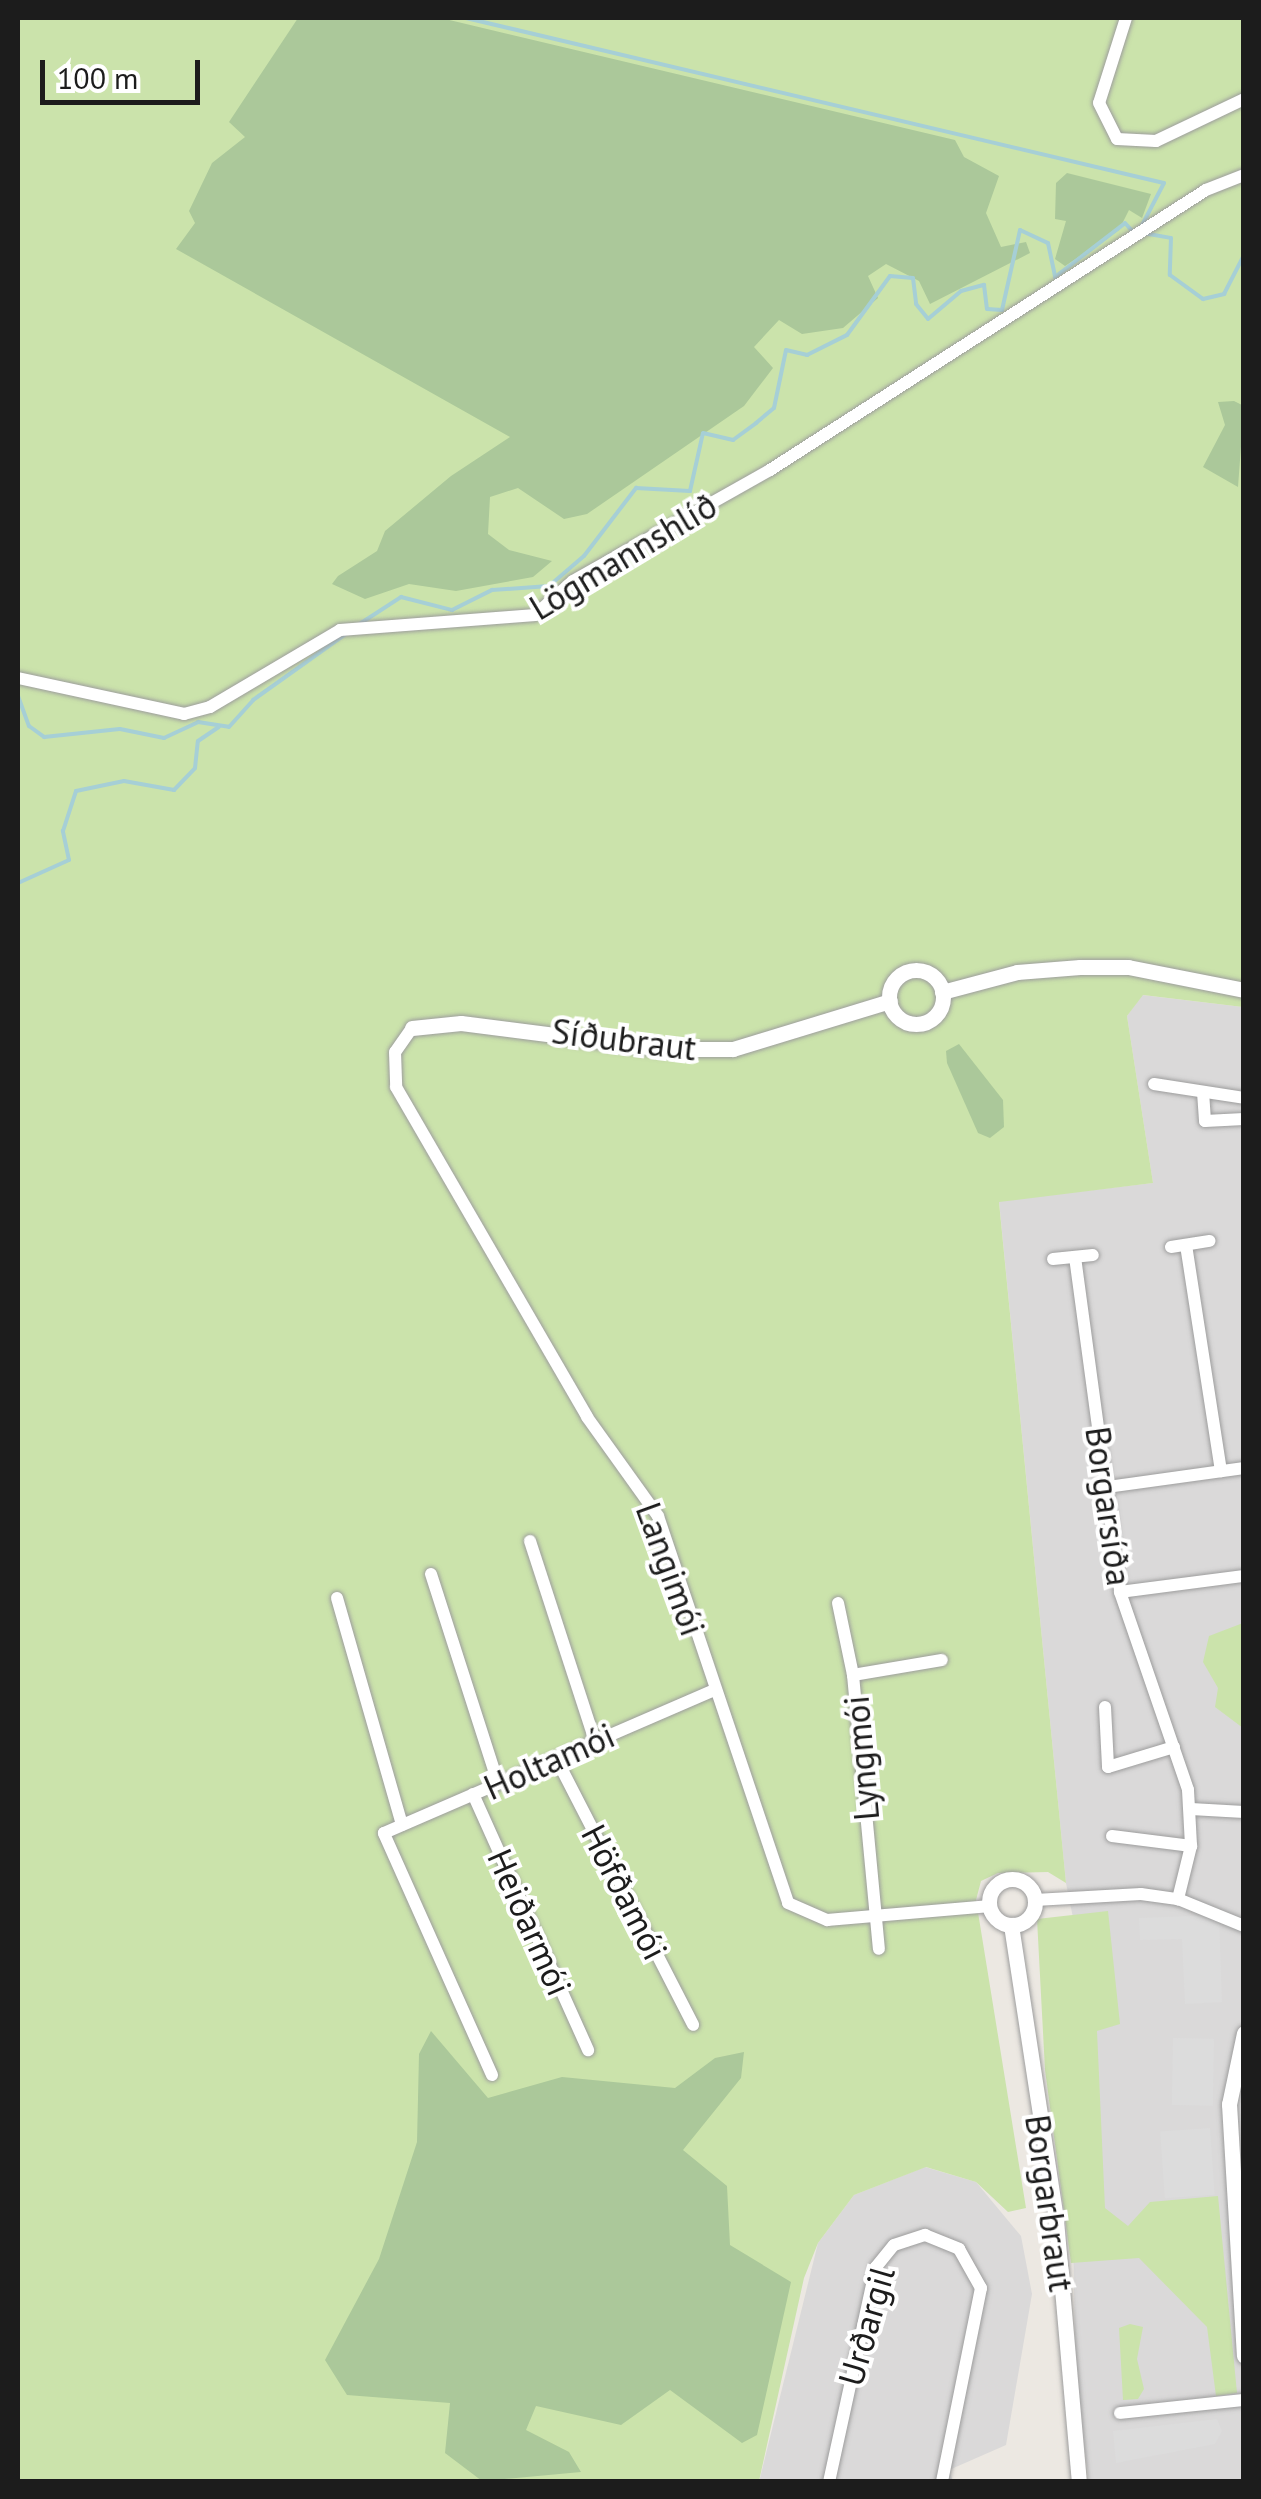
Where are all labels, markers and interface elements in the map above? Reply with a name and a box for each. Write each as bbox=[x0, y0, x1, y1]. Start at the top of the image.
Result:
scale bar bbox=[45, 40, 205, 102]
text: 100 m bbox=[57, 58, 138, 97]
street label: Lögmannshlíð bbox=[522, 484, 724, 628]
street label: Síðubraut bbox=[549, 1009, 699, 1069]
street label: Borgarsíða bbox=[1077, 1424, 1141, 1588]
street label: Langimói bbox=[628, 1497, 714, 1641]
street label: Lyngmói bbox=[835, 1694, 887, 1822]
street label: Holtamói bbox=[477, 1714, 621, 1808]
street label: Höfðamói bbox=[573, 1817, 677, 1967]
street label: Heiðarmói bbox=[479, 1842, 581, 2002]
street label: Borgarbraut bbox=[1017, 2112, 1083, 2294]
street label: Urðargil bbox=[829, 2262, 903, 2390]

